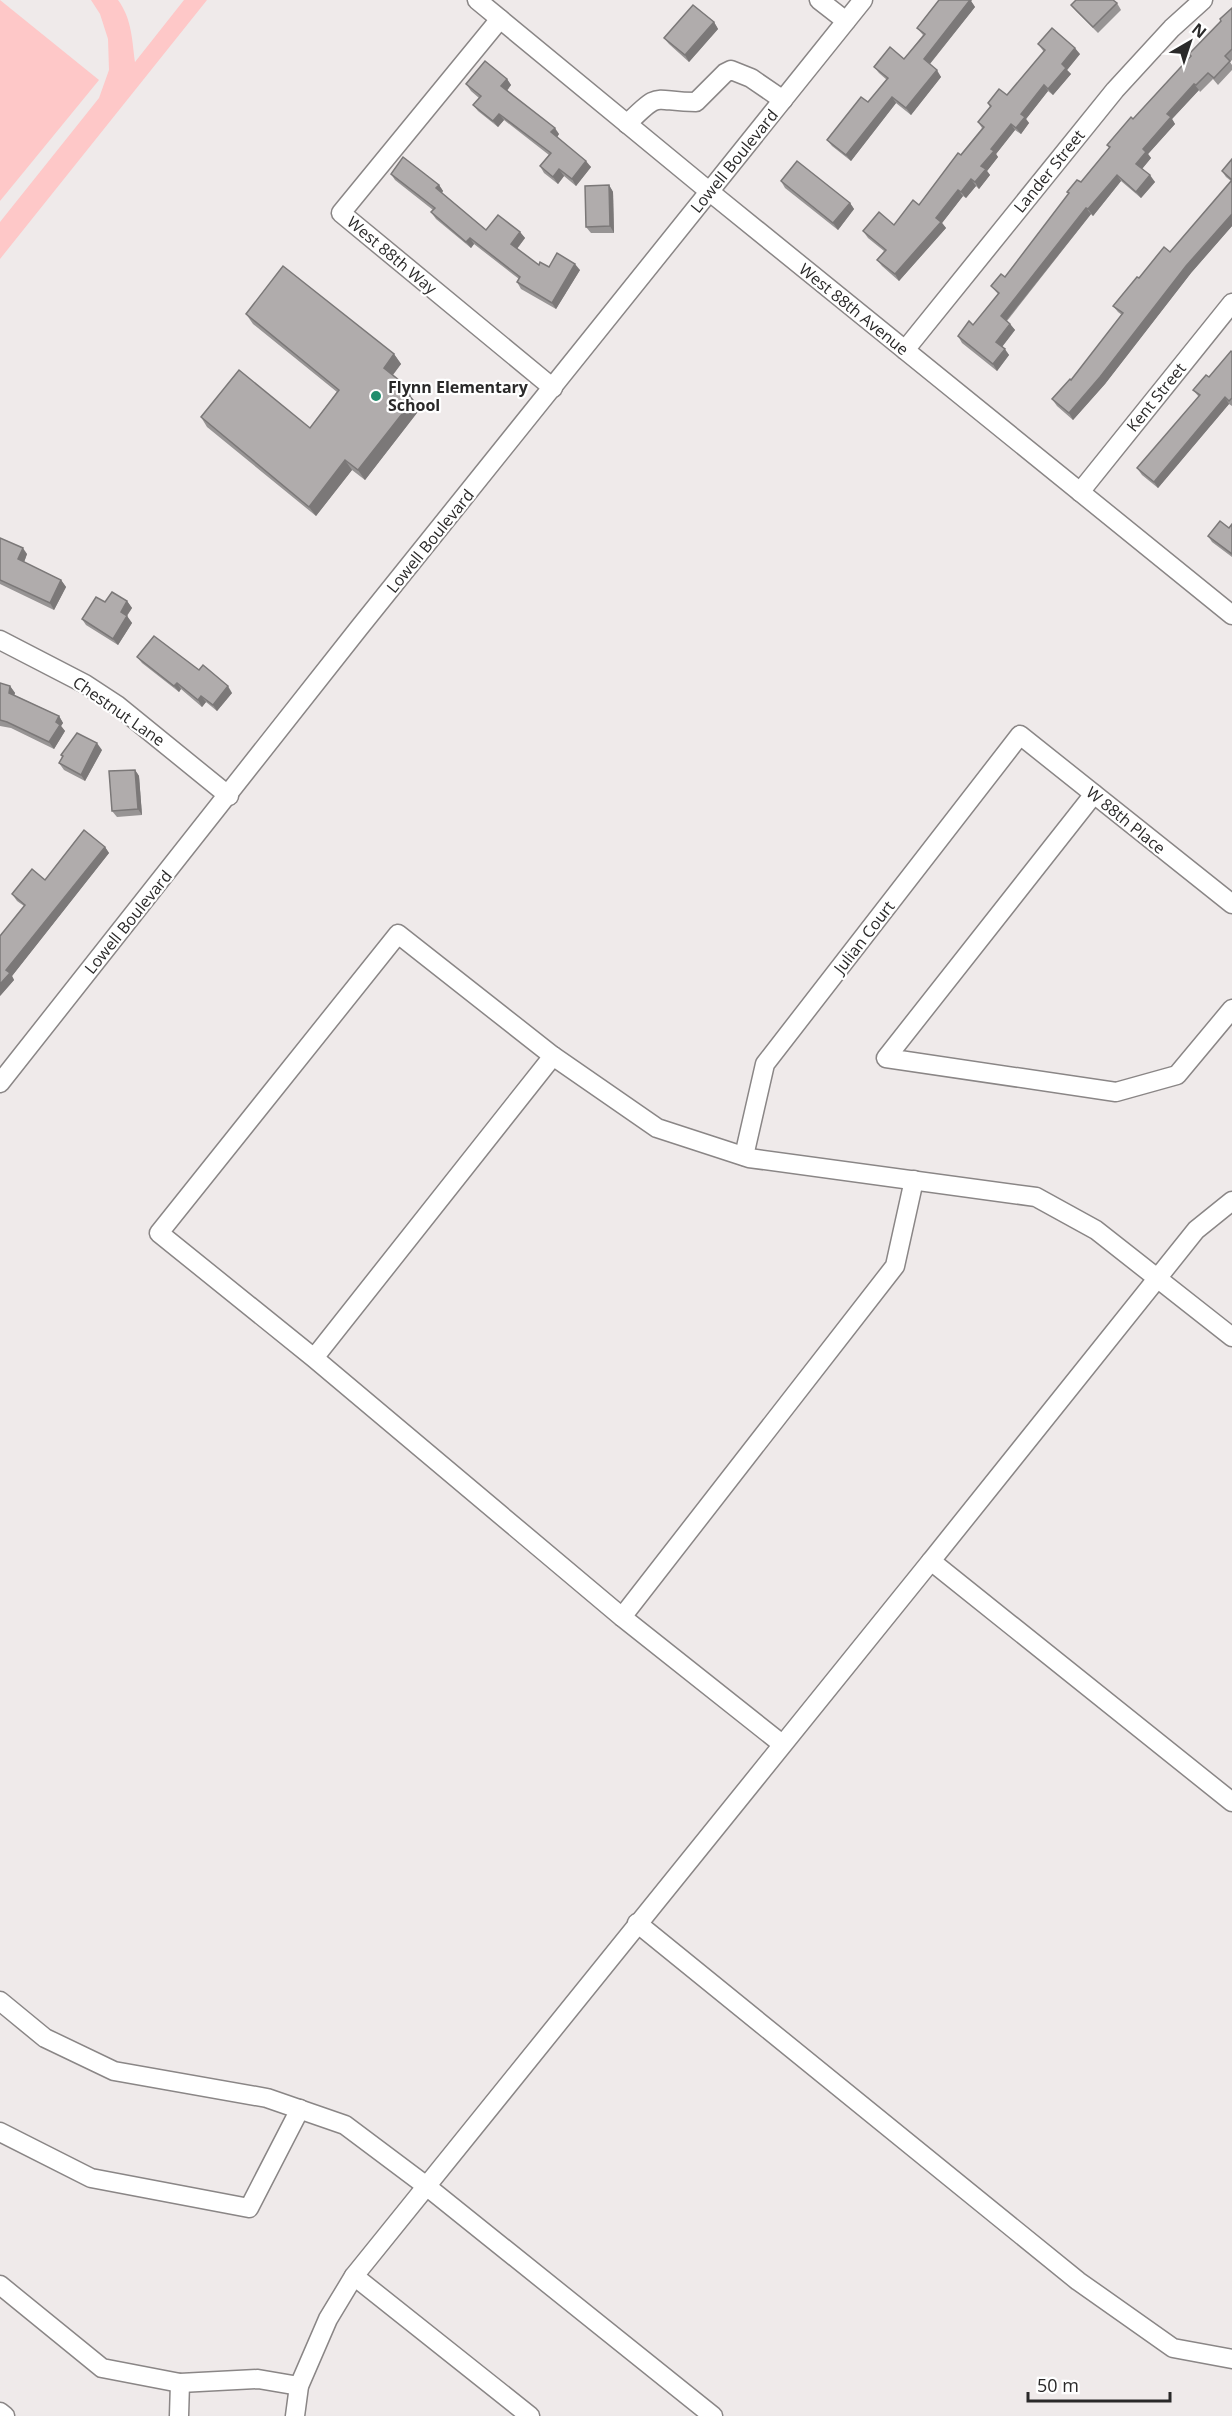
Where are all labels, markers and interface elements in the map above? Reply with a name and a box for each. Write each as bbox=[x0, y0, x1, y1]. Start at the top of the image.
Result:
north arrow bbox=[1160, 12, 1220, 72]
text: N bbox=[1187, 18, 1211, 43]
street label: Lowell Boulevard bbox=[685, 104, 783, 218]
street label: Lander Street bbox=[1009, 125, 1090, 217]
street label: West 88th Way bbox=[342, 211, 442, 300]
street label: West 88th Avenue bbox=[795, 258, 913, 360]
street label: Kent Street bbox=[1121, 358, 1191, 436]
place label: Flynn Elementary School bbox=[388, 376, 529, 416]
marker: Flynn Elementary School bbox=[369, 389, 383, 403]
street label: Lowell Boulevard bbox=[381, 484, 479, 598]
street label: Chestnut Lane bbox=[69, 671, 169, 751]
street label: W 88th Place bbox=[1082, 781, 1170, 859]
street label: Lowell Boulevard bbox=[79, 865, 177, 979]
street label: Julian Court bbox=[827, 896, 900, 980]
scale bar bbox=[1028, 2365, 1170, 2403]
text: 50 m bbox=[1037, 2373, 1079, 2397]

